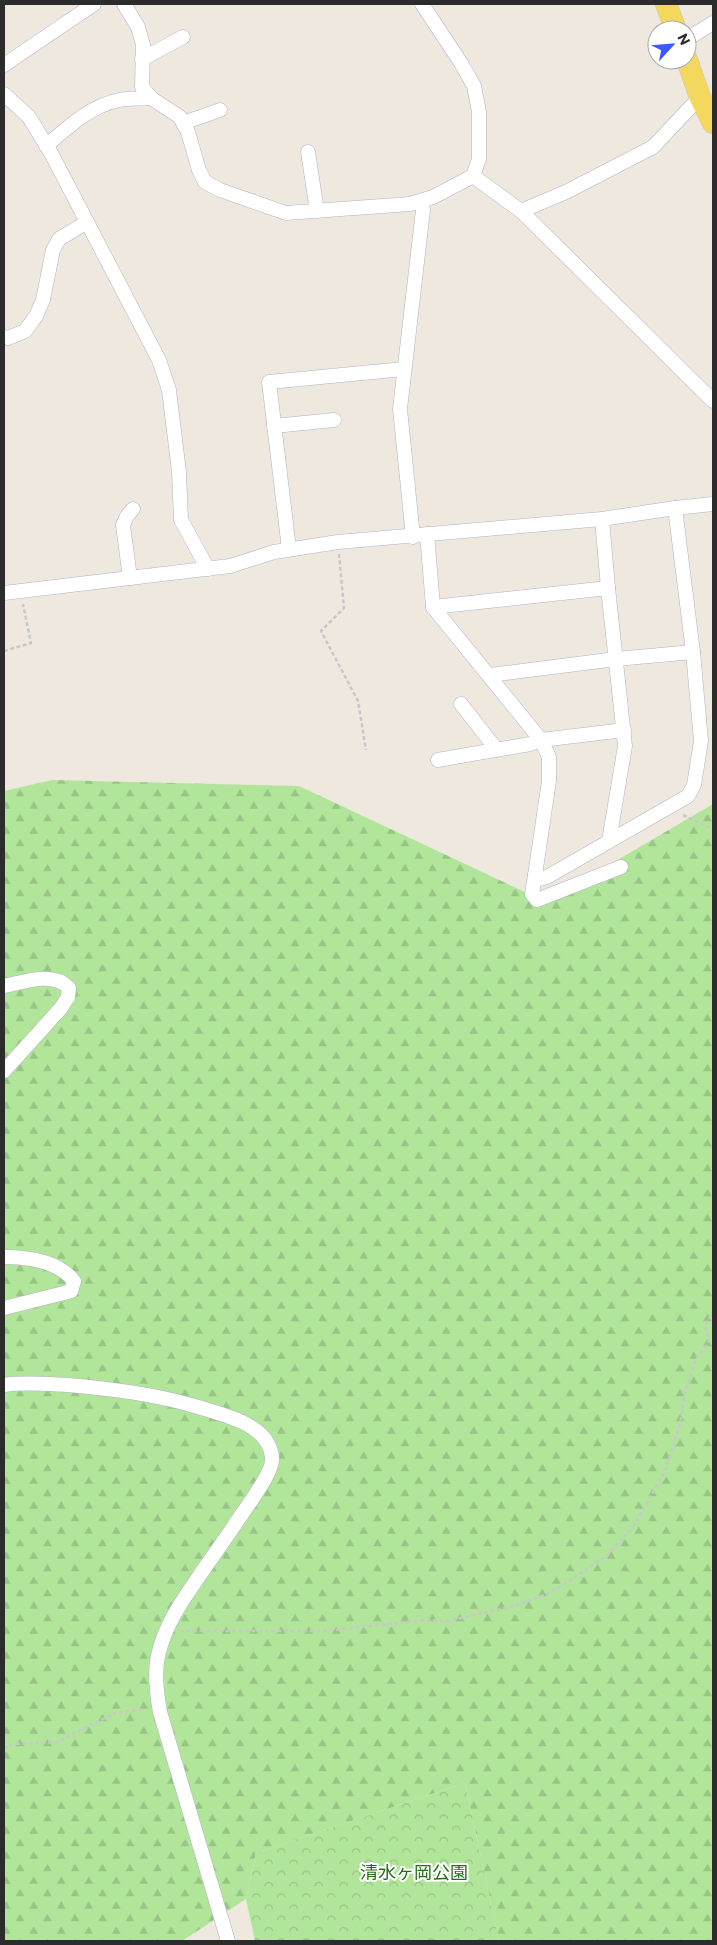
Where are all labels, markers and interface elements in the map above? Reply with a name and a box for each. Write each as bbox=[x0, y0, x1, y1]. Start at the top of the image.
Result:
north arrow bbox=[647, 20, 697, 70]
text: N bbox=[674, 31, 694, 48]
park label: 清水ヶ岡公園 bbox=[360, 1861, 468, 1883]

